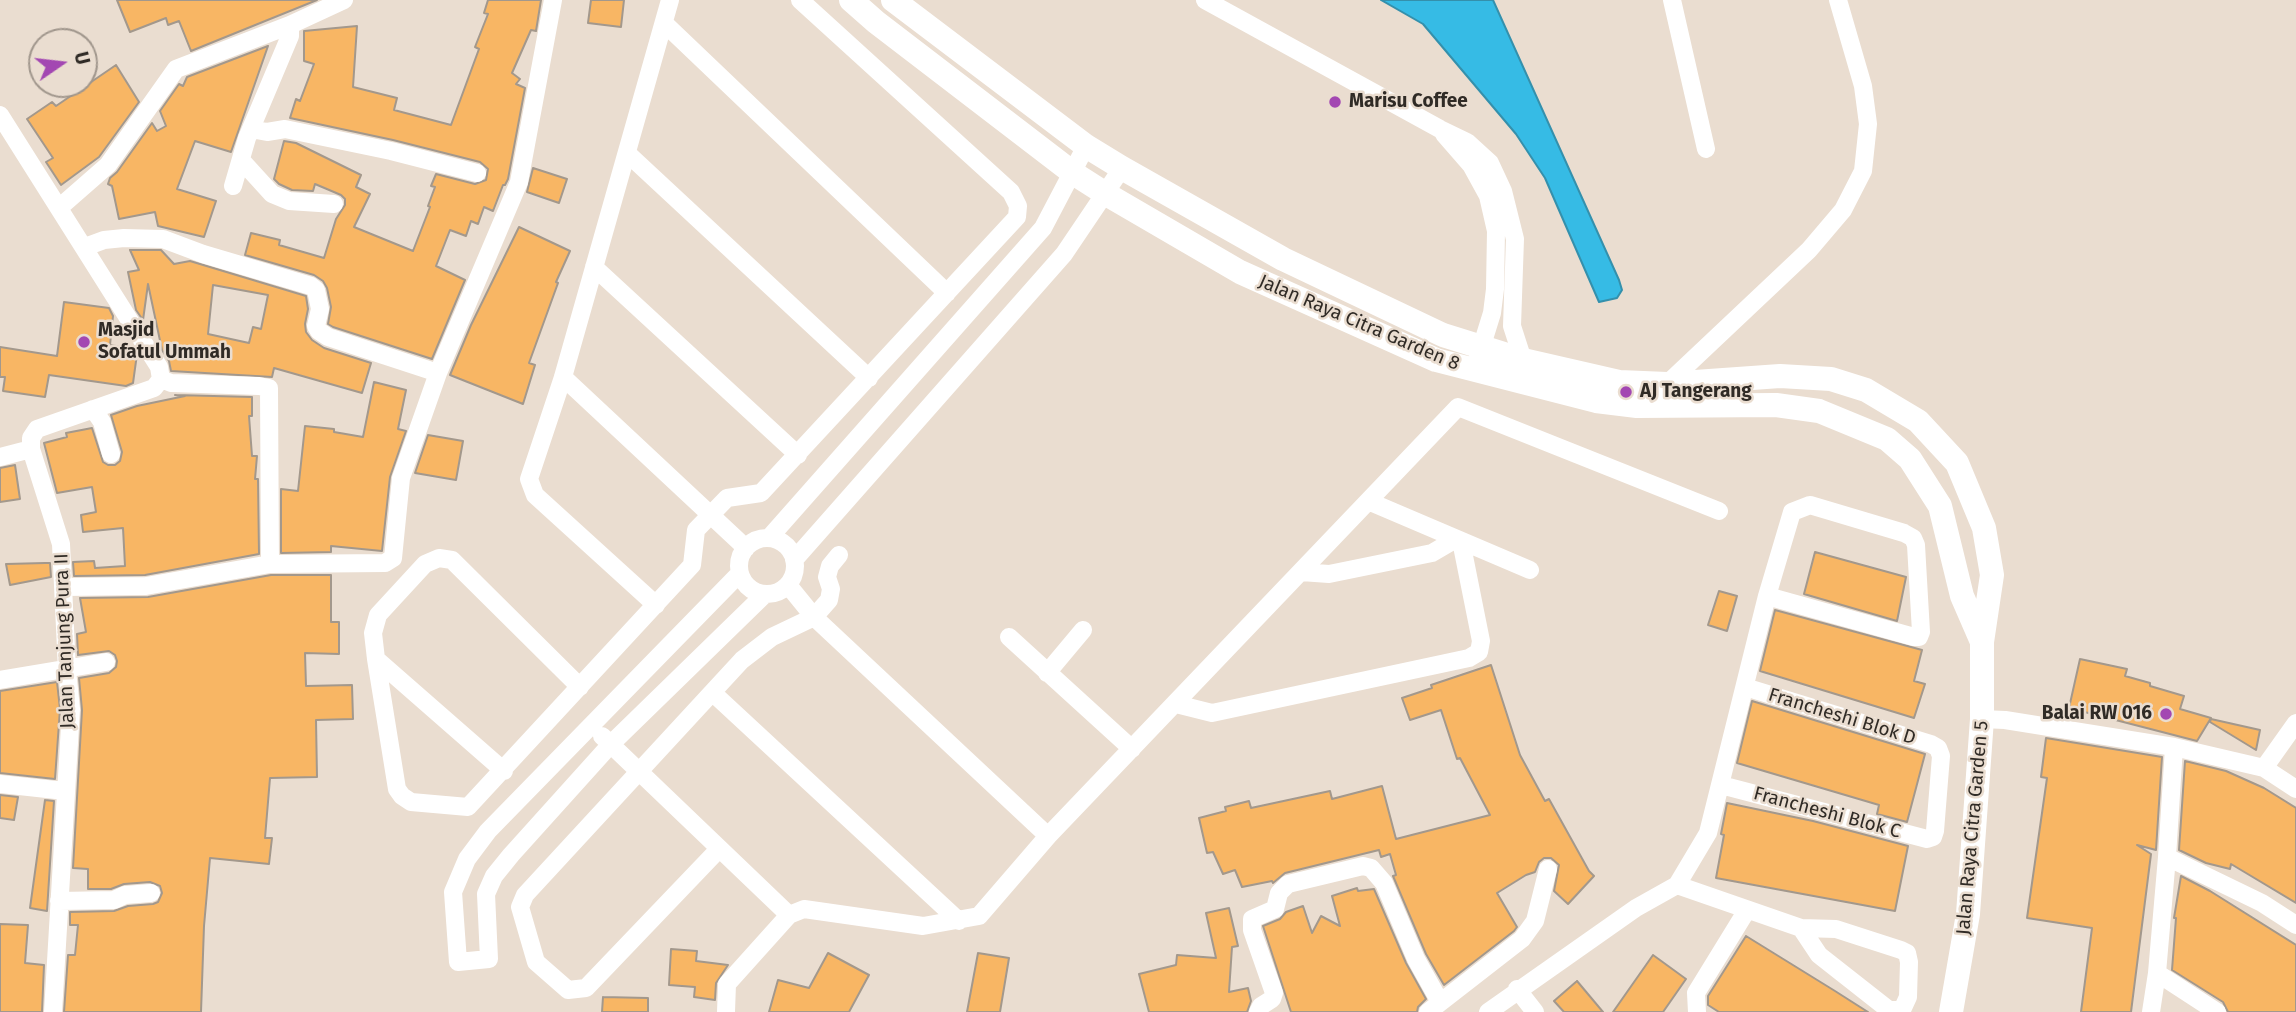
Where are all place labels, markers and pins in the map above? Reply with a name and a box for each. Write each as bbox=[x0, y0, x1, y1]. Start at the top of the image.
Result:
place label: Marisu Coffee bbox=[1349, 91, 1468, 113]
marker: Marisu Coffee bbox=[1327, 94, 1343, 110]
place label: Masjid Sofatul Ummah bbox=[98, 320, 231, 364]
marker: Masjid Sofatul Ummah bbox=[76, 334, 92, 350]
place label: AJ Tangerang bbox=[1640, 381, 1752, 403]
marker: AJ Tangerang bbox=[1618, 384, 1634, 400]
place label: Balai RW 016 bbox=[2042, 703, 2152, 725]
marker: Balai RW 016 bbox=[2158, 706, 2174, 722]

